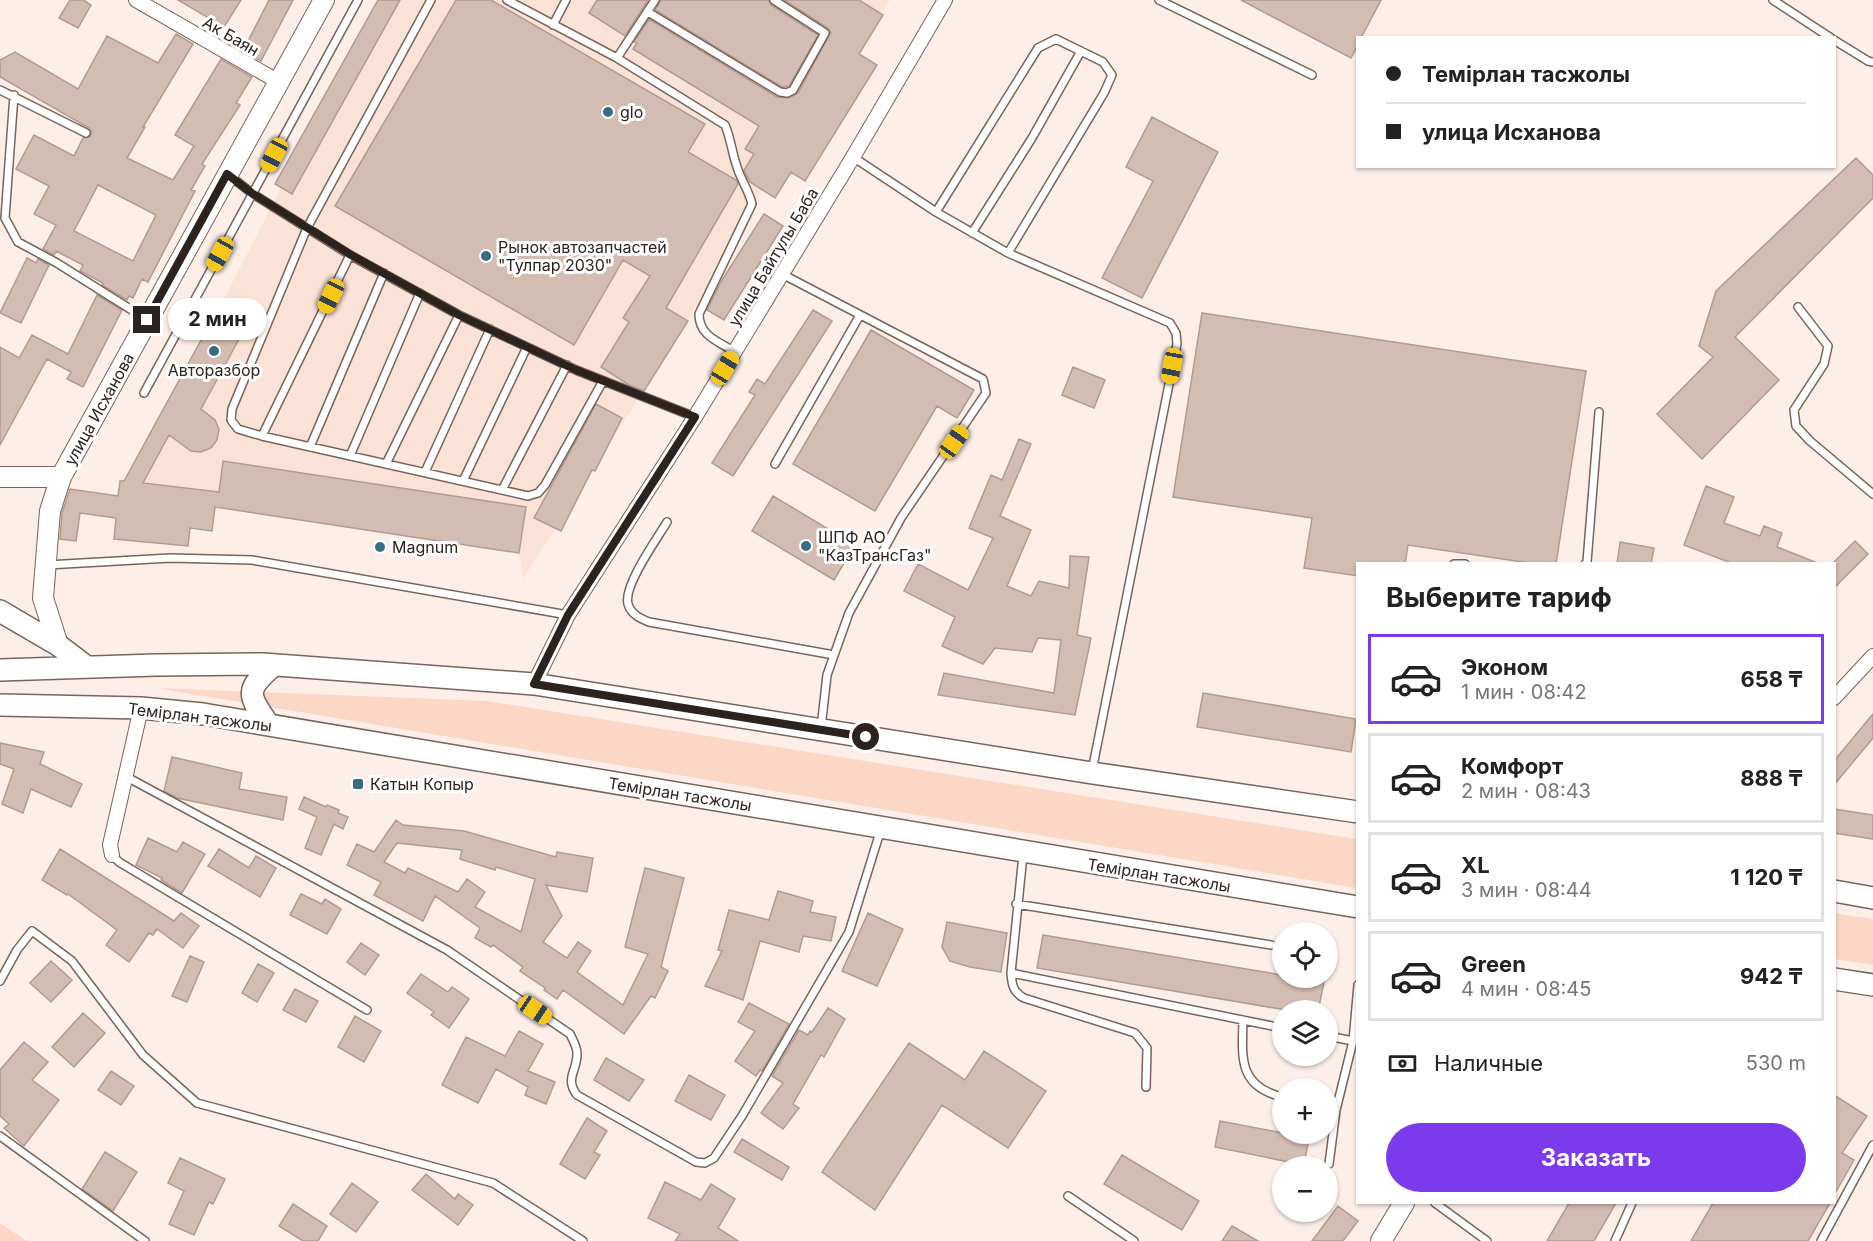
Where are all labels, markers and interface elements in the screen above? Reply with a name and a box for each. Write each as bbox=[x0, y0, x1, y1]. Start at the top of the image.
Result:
street label: Ак Баян bbox=[199, 12, 263, 60]
text: Темірлан тасжолы bbox=[1422, 61, 1630, 87]
place label: glo bbox=[620, 102, 643, 122]
marker: glo bbox=[601, 105, 615, 119]
text: улица Исханова bbox=[1422, 119, 1601, 145]
car bbox=[258, 135, 290, 175]
street label: улица Байтулы Баба bbox=[724, 184, 822, 330]
car bbox=[203, 234, 237, 274]
place label: Рынок автозапчастей "Тулпар 2030" bbox=[498, 237, 667, 275]
marker: Рынок автозапчастей "Тулпар 2030" bbox=[479, 249, 493, 263]
car bbox=[315, 276, 347, 316]
callout: 2 мин bbox=[168, 299, 267, 341]
route end bbox=[133, 306, 160, 333]
text: 2 мин bbox=[188, 307, 247, 331]
marker: Авторазбор bbox=[207, 344, 221, 358]
car bbox=[1160, 347, 1184, 385]
car bbox=[708, 348, 742, 388]
street label: улица Исханова bbox=[60, 349, 138, 469]
place label: Авторазбор bbox=[168, 360, 260, 380]
car bbox=[936, 422, 972, 462]
place label: ШПФ АО "КазТрансГаз" bbox=[818, 527, 931, 565]
place label: Magnum bbox=[392, 537, 458, 557]
marker: ШПФ АО "КазТрансГаз" bbox=[799, 539, 813, 553]
marker: Magnum bbox=[373, 540, 387, 554]
text: Выберите тариф bbox=[1386, 581, 1612, 614]
icon: car bbox=[1389, 652, 1443, 706]
text: Эконом bbox=[1461, 654, 1548, 680]
text: 658 ₸ bbox=[1740, 666, 1803, 692]
text: 1 мин · 08:42 bbox=[1461, 680, 1587, 704]
street label: Темірлан тасжолы bbox=[127, 698, 273, 736]
route start bbox=[852, 723, 879, 750]
icon: car bbox=[1389, 751, 1443, 805]
text: Комфорт bbox=[1461, 753, 1563, 779]
text: 888 ₸ bbox=[1740, 765, 1803, 791]
street label: Темірлан тасжолы bbox=[607, 773, 753, 815]
place label: Катын Копыр bbox=[370, 774, 474, 794]
marker: Катын Копыр bbox=[351, 777, 365, 791]
text: 2 мин · 08:43 bbox=[1461, 779, 1591, 803]
icon: car bbox=[1389, 850, 1443, 904]
text: XL bbox=[1461, 852, 1490, 878]
street label: Темірлан тасжолы bbox=[1086, 854, 1232, 896]
text: 1 120 ₸ bbox=[1730, 864, 1803, 890]
text: 3 мин · 08:44 bbox=[1461, 878, 1592, 902]
map controls bbox=[1272, 922, 1338, 1222]
button: locate bbox=[1272, 922, 1338, 988]
icon: car bbox=[1389, 949, 1443, 1003]
text: Green bbox=[1461, 951, 1526, 977]
text: 942 ₸ bbox=[1740, 963, 1803, 989]
text: 4 мин · 08:45 bbox=[1461, 977, 1591, 1001]
car bbox=[515, 992, 555, 1028]
button: layers bbox=[1272, 1000, 1338, 1066]
icon: cash bbox=[1386, 1047, 1419, 1080]
text: Наличные bbox=[1434, 1050, 1543, 1076]
text: 530 m bbox=[1746, 1051, 1806, 1075]
button: + bbox=[1272, 1078, 1338, 1144]
button: Заказать bbox=[1386, 1123, 1806, 1192]
button: − bbox=[1272, 1156, 1338, 1222]

